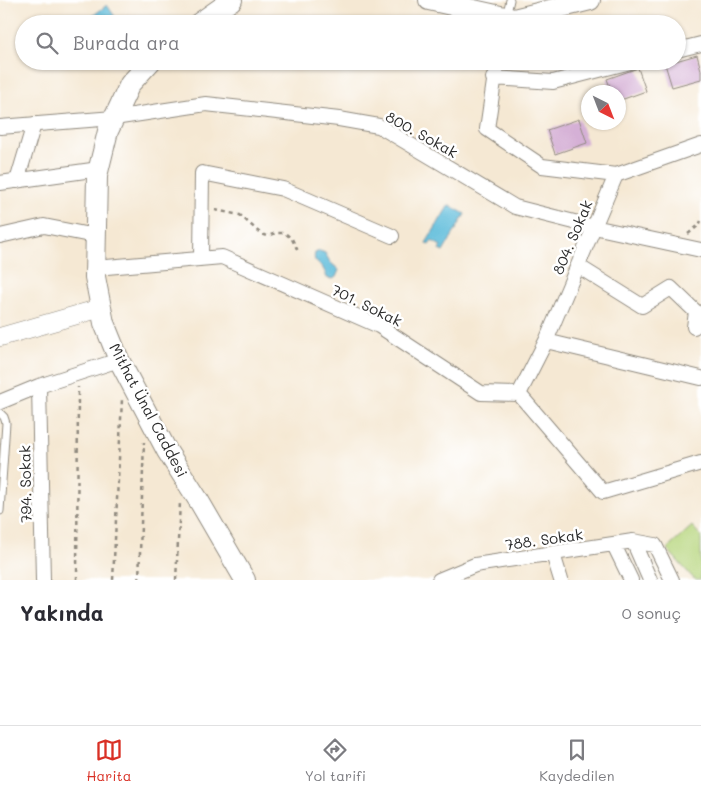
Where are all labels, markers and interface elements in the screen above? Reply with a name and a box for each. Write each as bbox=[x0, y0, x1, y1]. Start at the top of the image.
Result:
search box bbox=[15, 15, 686, 70]
icon: search bbox=[33, 29, 61, 57]
text: Burada ara bbox=[73, 30, 180, 55]
north arrow bbox=[581, 85, 626, 130]
street label: 800. Sokak bbox=[382, 106, 462, 162]
street label: 804. Sokak bbox=[547, 197, 597, 277]
street label: 701. Sokak bbox=[328, 279, 406, 331]
street label: Mithat Ünal Caddesi bbox=[105, 340, 193, 480]
street label: 794. Sokak bbox=[14, 445, 36, 523]
street label: 788. Sokak bbox=[504, 524, 584, 554]
text: Yakında bbox=[20, 599, 104, 626]
text: 0 sonuç bbox=[622, 602, 681, 623]
tab: Harita bbox=[87, 736, 131, 785]
tab: Yol tarifi bbox=[305, 736, 366, 785]
tab: Kaydedilen bbox=[539, 736, 614, 785]

